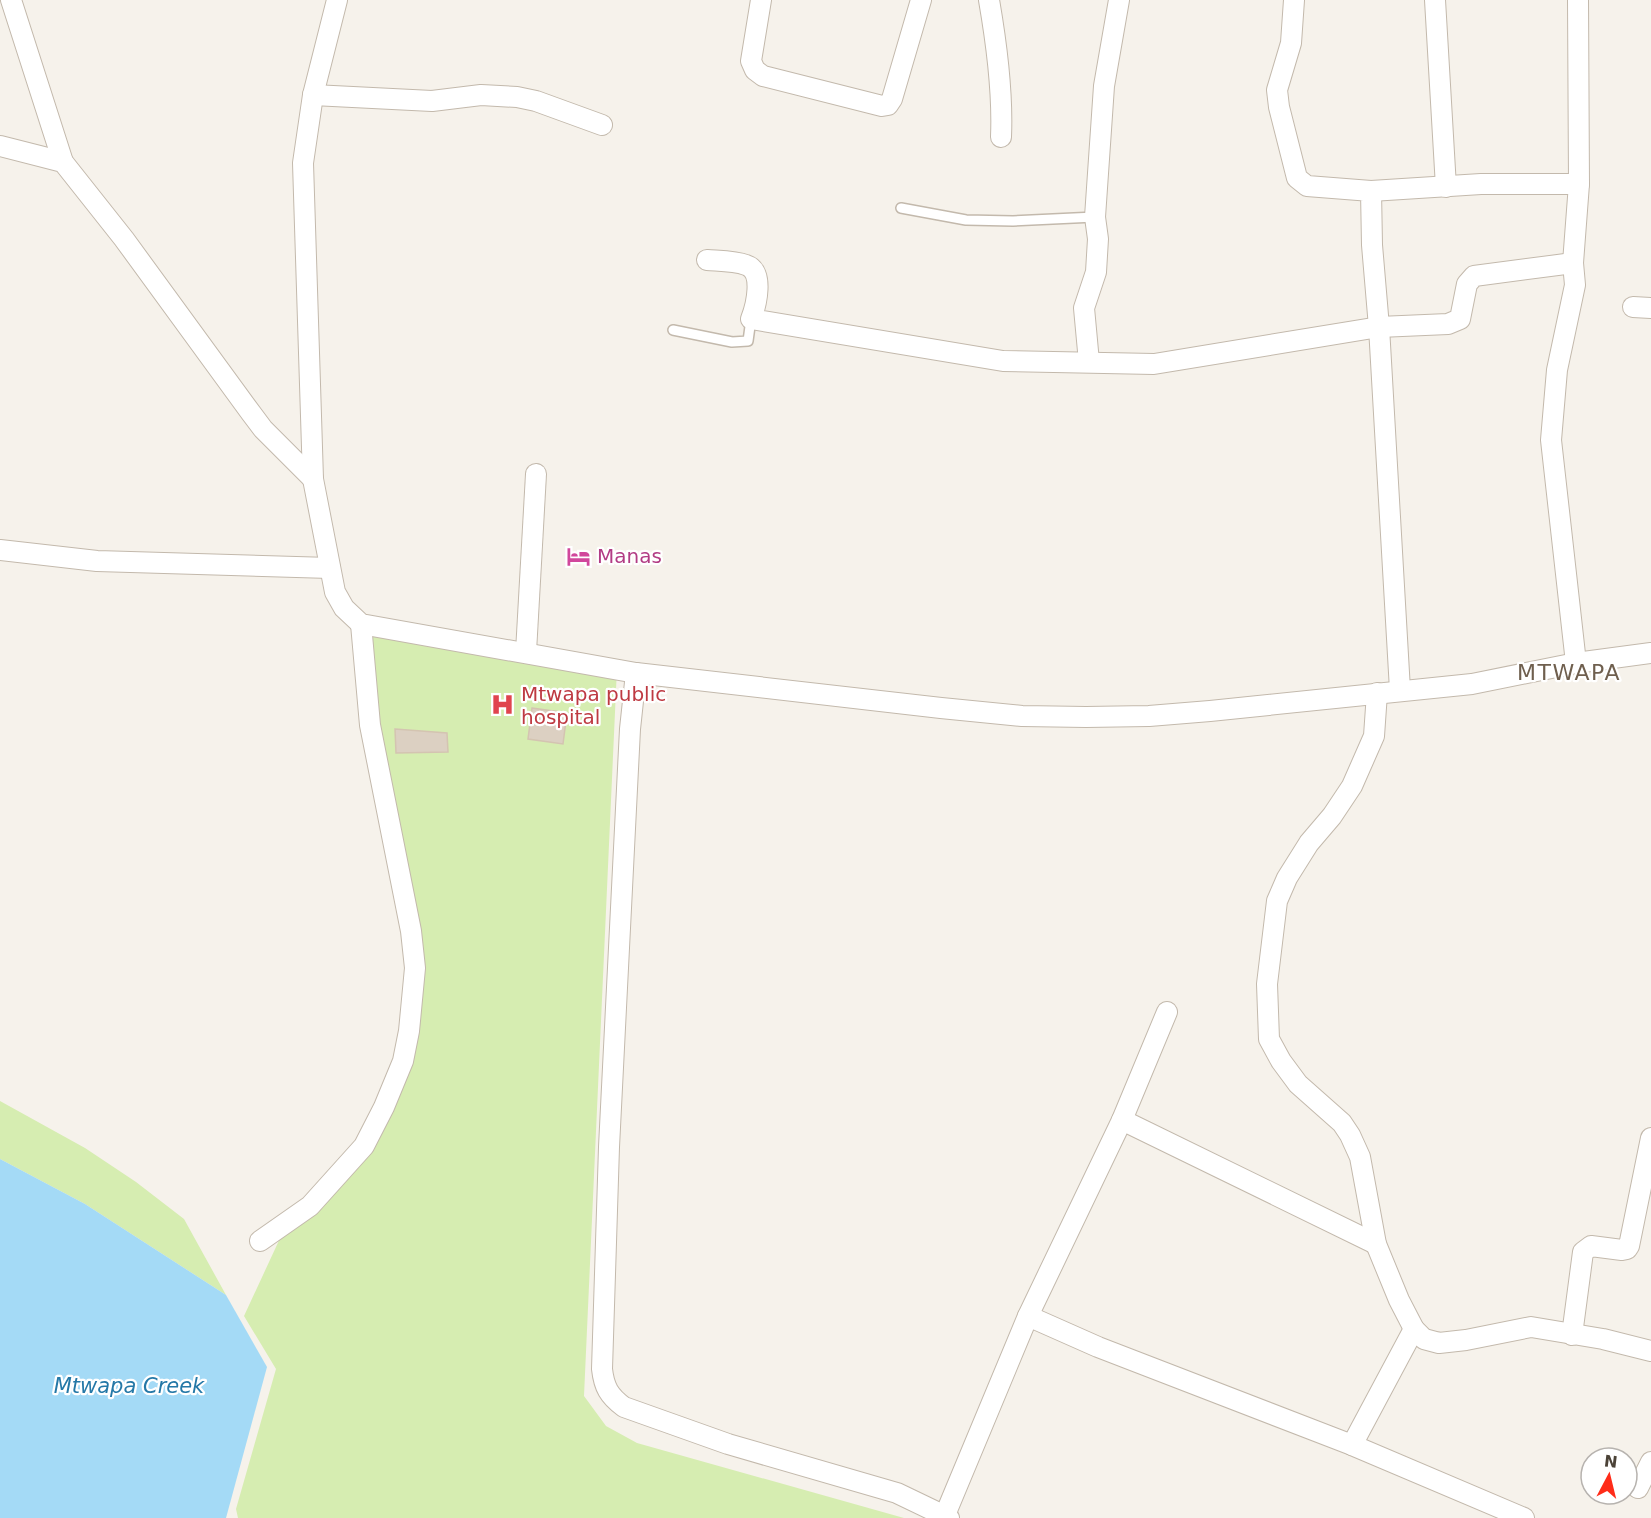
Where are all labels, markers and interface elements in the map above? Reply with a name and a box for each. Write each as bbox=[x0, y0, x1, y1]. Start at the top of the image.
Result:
hotel icon: Manas bbox=[566, 543, 592, 569]
place label: Manas bbox=[597, 544, 662, 568]
district label: MTWAPA bbox=[1517, 660, 1621, 685]
place label: Mtwapa public hospital bbox=[521, 682, 666, 729]
hospital icon: Mtwapa public hospital bbox=[490, 692, 516, 718]
water label: Mtwapa Creek bbox=[54, 1374, 205, 1398]
north arrow bbox=[1579, 1446, 1639, 1506]
text: N bbox=[1603, 1451, 1619, 1472]

